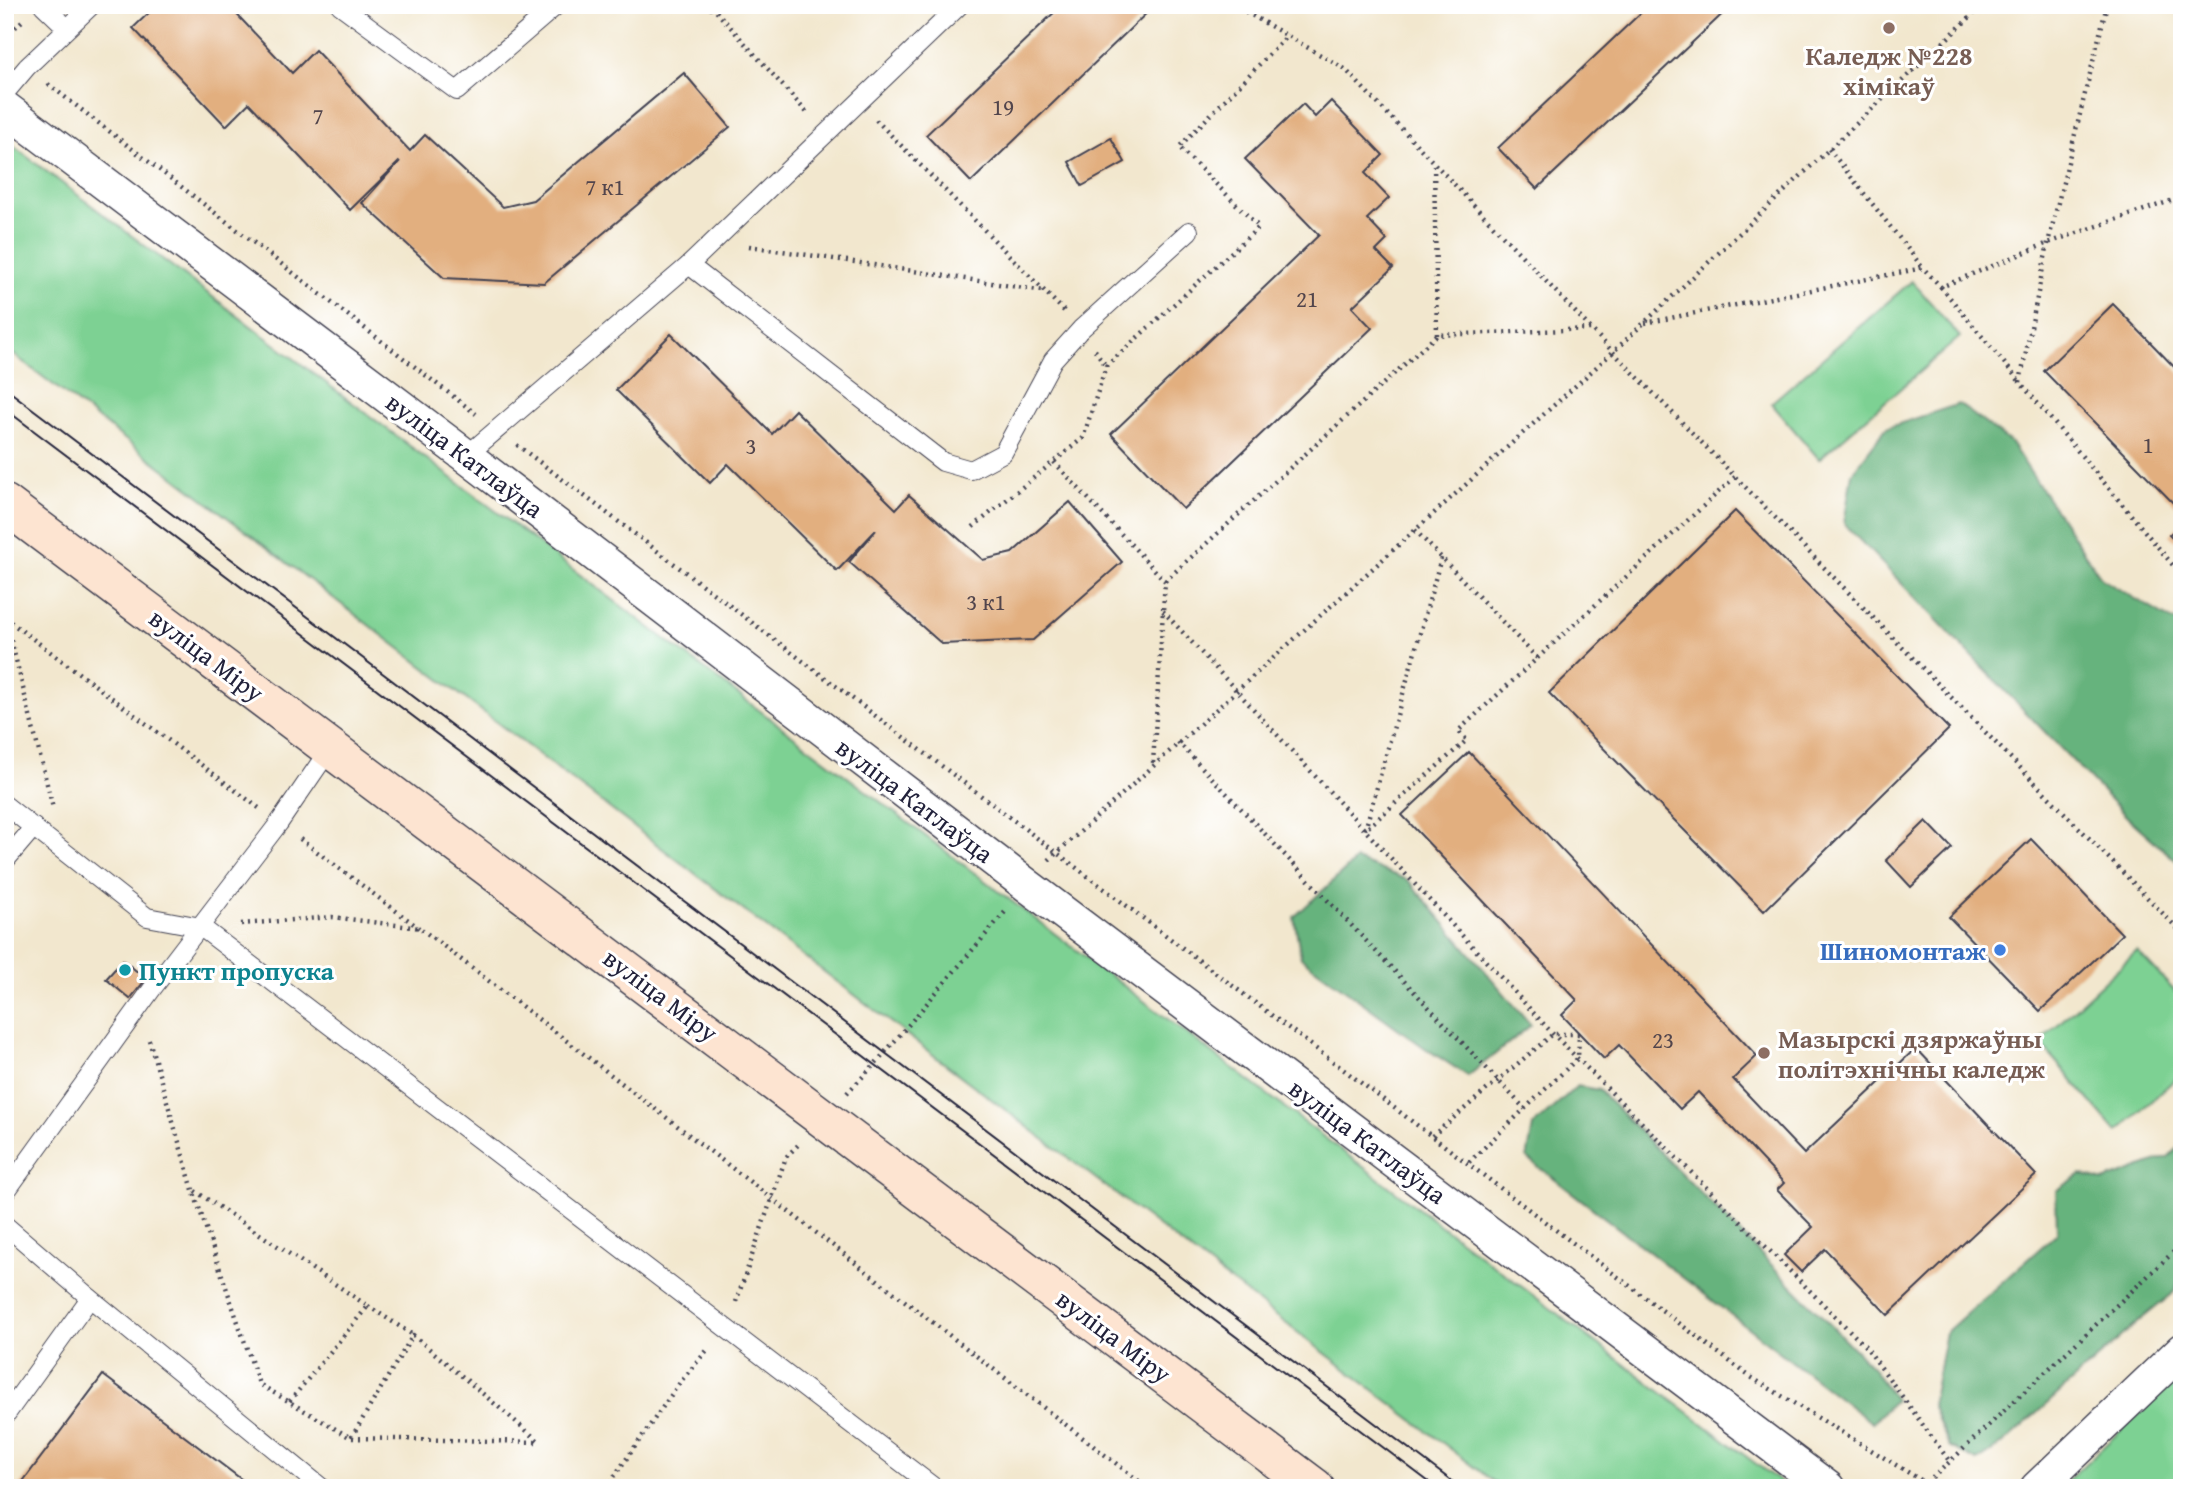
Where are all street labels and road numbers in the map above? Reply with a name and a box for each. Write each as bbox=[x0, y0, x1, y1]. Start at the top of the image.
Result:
street label: вуліца Катлаўца bbox=[378, 383, 552, 528]
street label: вуліца Міру bbox=[141, 599, 273, 711]
street label: вуліца Катлаўца bbox=[828, 728, 1002, 873]
street label: вуліца Міру bbox=[595, 939, 727, 1051]
street label: вуліца Катлаўца bbox=[1281, 1069, 1455, 1214]
street label: вуліца Міру bbox=[1048, 1280, 1180, 1392]

